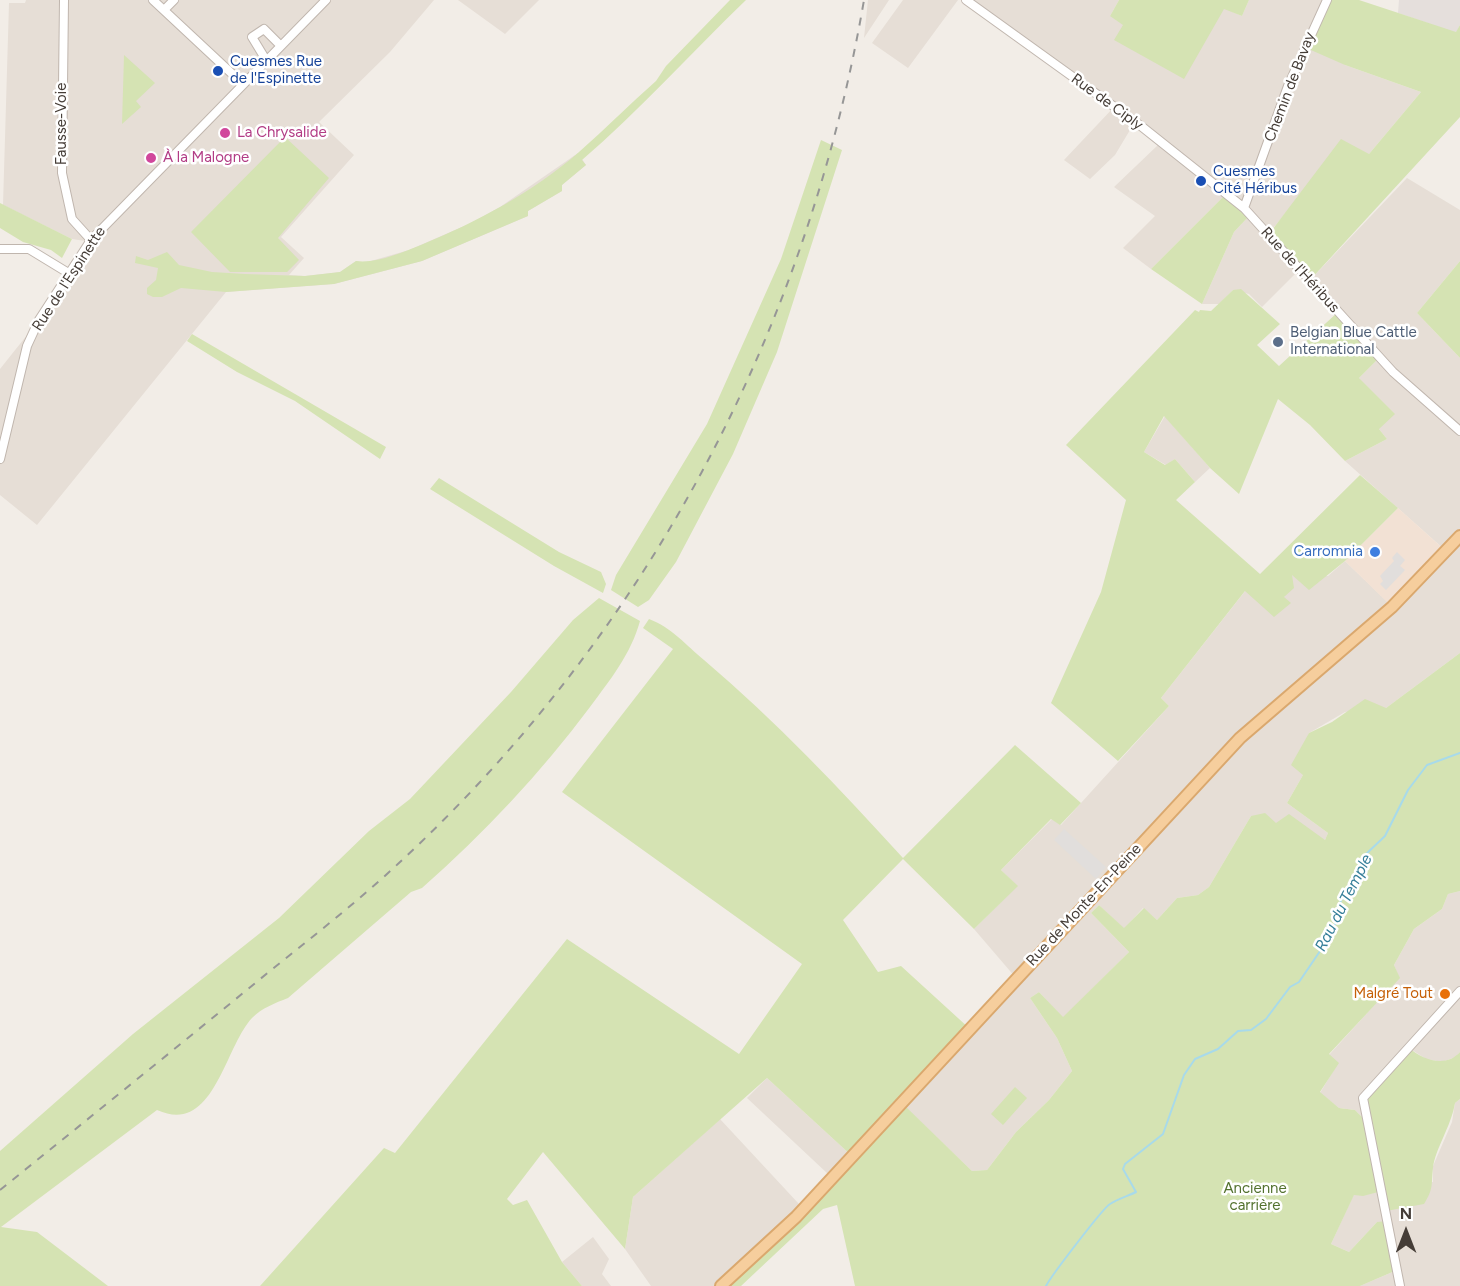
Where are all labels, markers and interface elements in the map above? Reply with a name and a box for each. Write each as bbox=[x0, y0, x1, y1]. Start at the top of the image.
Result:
street label: Chemin de Bavay bbox=[1261, 30, 1319, 144]
place label: Cuesmes Rue de l'Espinette bbox=[230, 53, 322, 88]
marker: Cuesmes Rue de l'Espinette bbox=[211, 64, 225, 78]
street label: Rue de Ciply bbox=[1067, 70, 1147, 134]
street label: Fausse-Voie bbox=[53, 83, 71, 165]
place label: La Chrysalide bbox=[237, 124, 327, 142]
marker: La Chrysalide bbox=[218, 126, 232, 140]
place label: À la Malogne bbox=[163, 149, 249, 167]
marker: À la Malogne bbox=[144, 151, 158, 165]
place label: Cuesmes Cité Héribus bbox=[1213, 163, 1297, 198]
marker: Cuesmes Cité Héribus bbox=[1194, 174, 1208, 188]
street label: Rue de l'Espinette bbox=[29, 223, 109, 335]
street label: Rue de l'Héribus bbox=[1257, 224, 1343, 316]
place label: Belgian Blue Cattle International bbox=[1290, 324, 1417, 359]
marker: Belgian Blue Cattle International bbox=[1271, 335, 1285, 349]
place label: Carromnia bbox=[1293, 543, 1363, 561]
marker: Carromnia bbox=[1368, 545, 1382, 559]
street label: Rue de Monte-En-Peine bbox=[1023, 840, 1145, 970]
water label: Rau du Temple bbox=[1311, 851, 1377, 955]
place label: Malgré Tout bbox=[1353, 985, 1433, 1003]
marker: Malgré Tout bbox=[1438, 987, 1452, 1001]
park label: Ancienne carrière bbox=[1223, 1180, 1287, 1215]
north arrow bbox=[1376, 1202, 1436, 1262]
text: N bbox=[1400, 1204, 1412, 1223]

